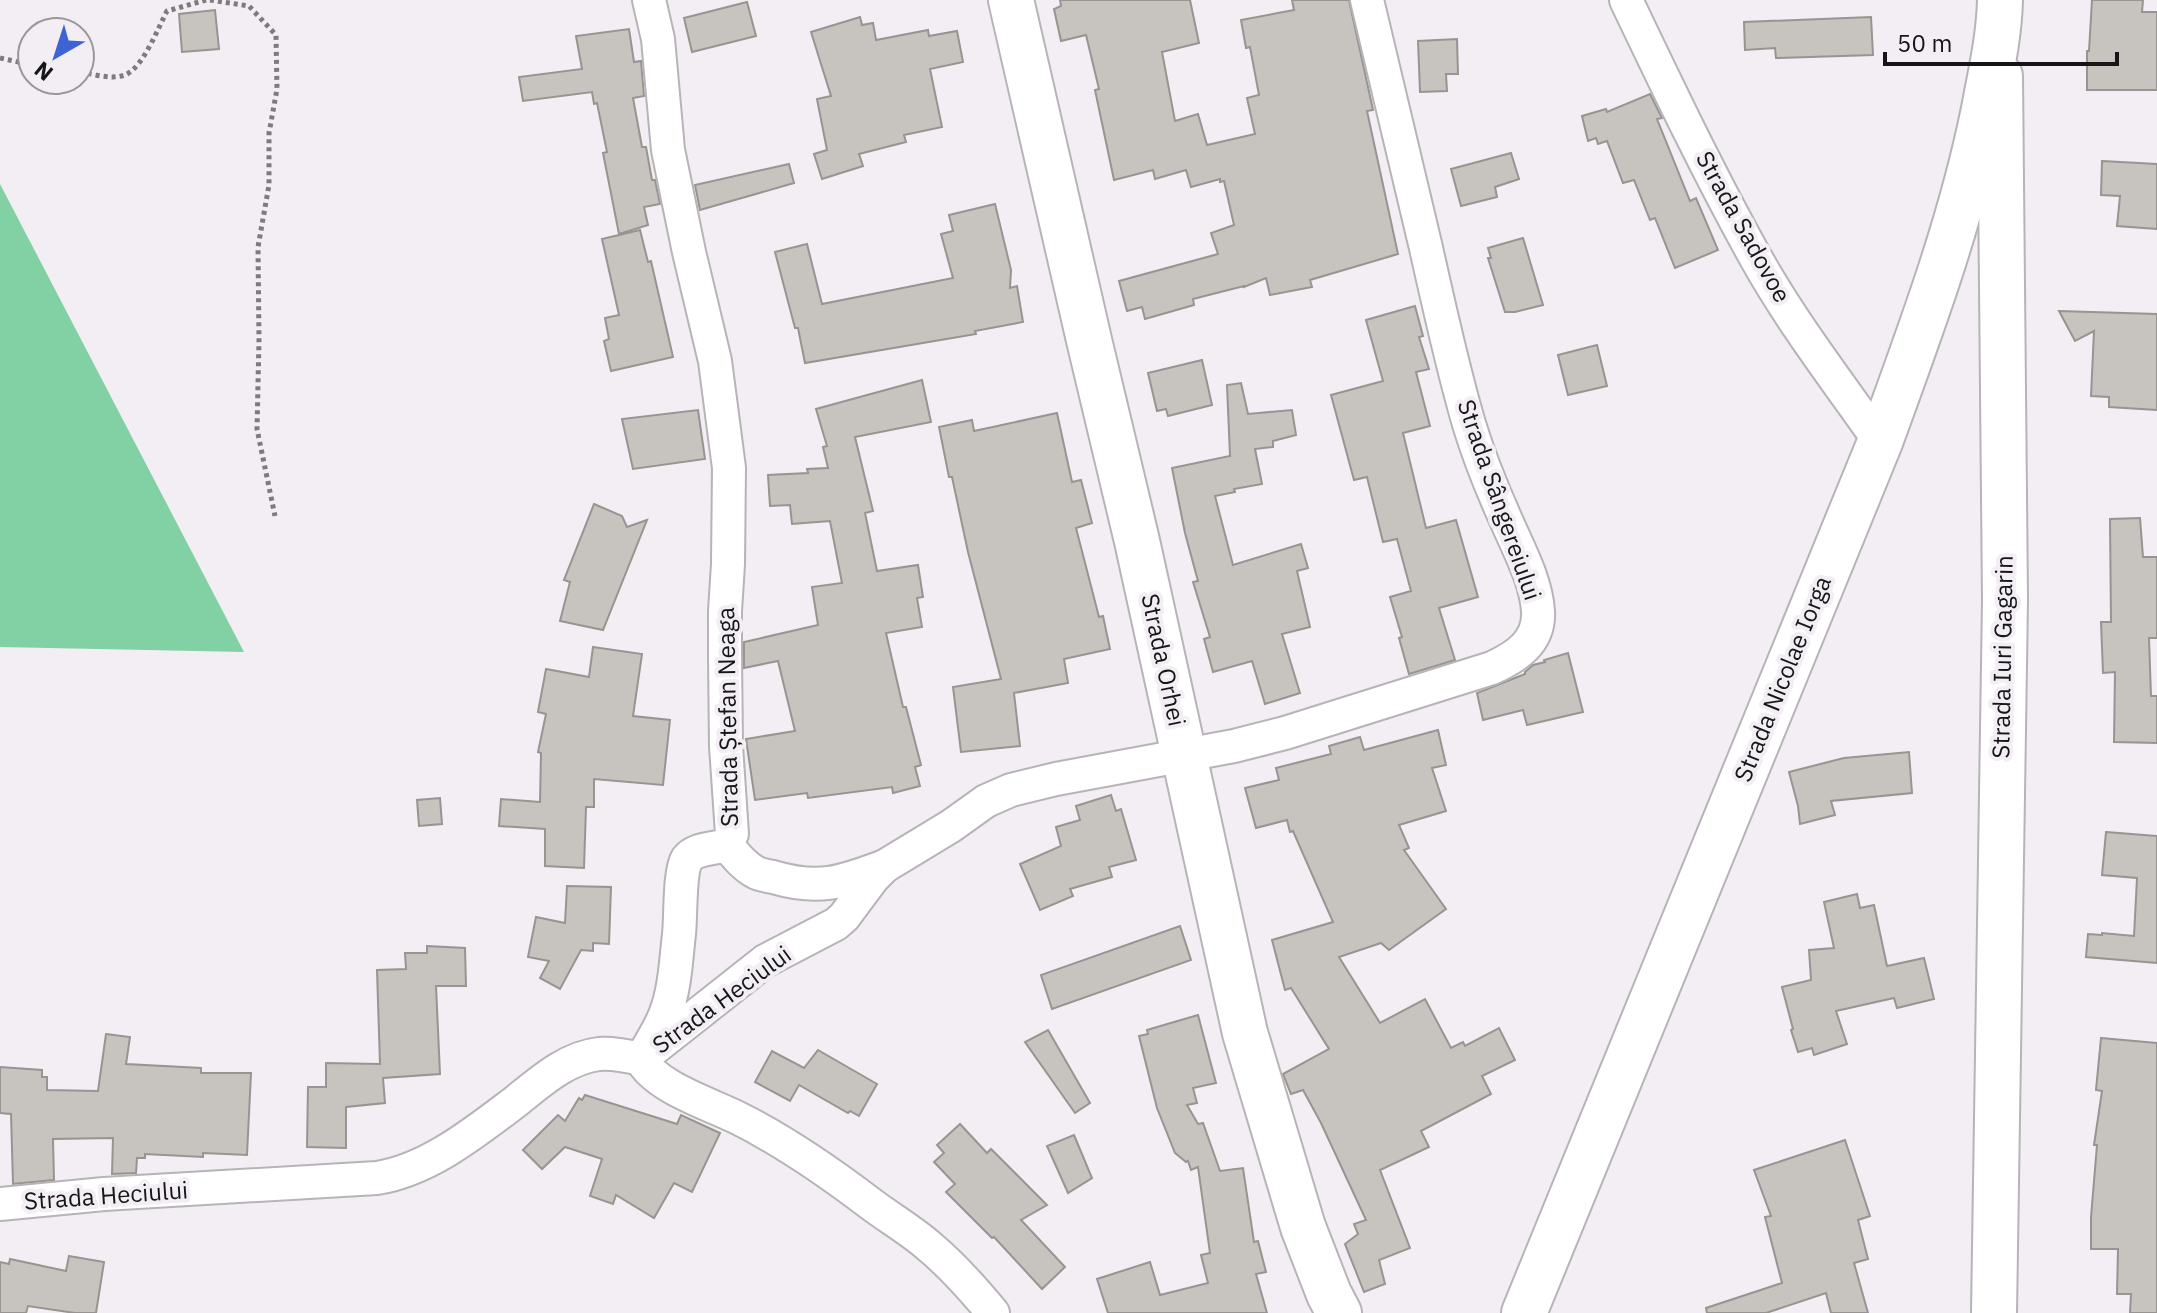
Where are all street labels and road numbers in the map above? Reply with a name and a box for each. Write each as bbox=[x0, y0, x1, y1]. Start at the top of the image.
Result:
street label: Strada Sadovoe bbox=[1689, 145, 1799, 308]
street label: Strada Sângereiului bbox=[1451, 395, 1549, 604]
street label: Strada Iuri Gagarin bbox=[1984, 555, 2020, 759]
street label: Strada Nicolae Iorga bbox=[1726, 571, 1838, 786]
street label: Strada Orhei bbox=[1134, 590, 1194, 729]
street label: Strada Ștefan Neaga bbox=[709, 607, 745, 827]
street label: Strada Heciului bbox=[646, 938, 797, 1060]
street label: Strada Heciului bbox=[23, 1173, 189, 1217]

